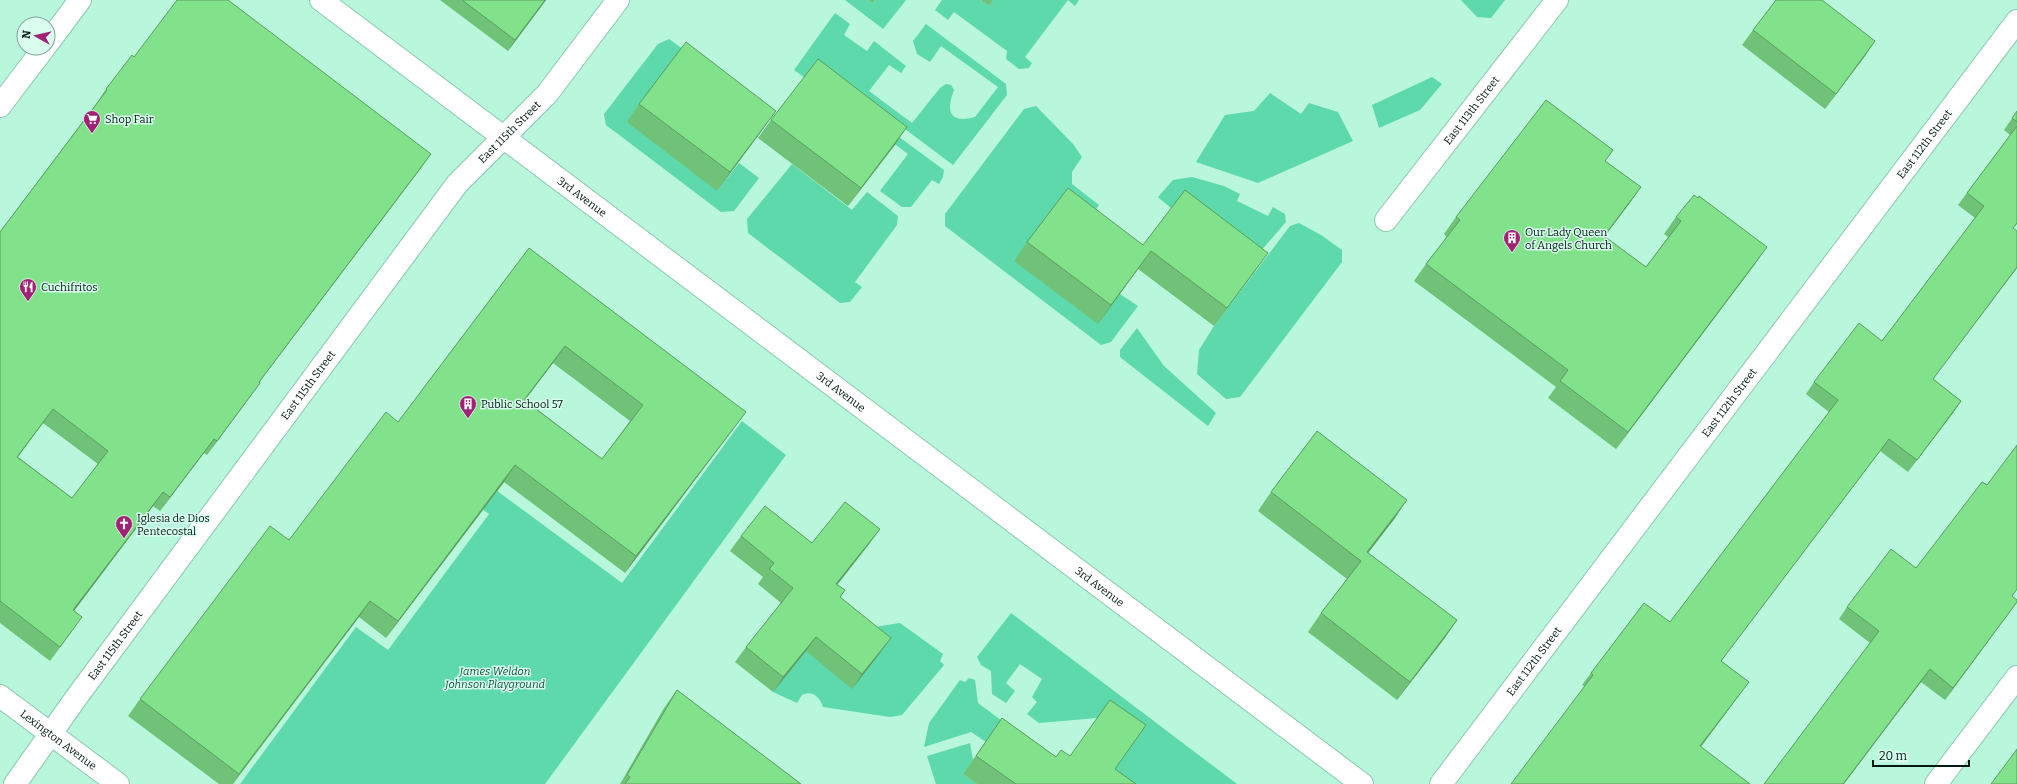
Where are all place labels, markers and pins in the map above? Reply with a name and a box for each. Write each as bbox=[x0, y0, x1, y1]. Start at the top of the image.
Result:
supermarket icon: Shop Fair bbox=[82, 109, 102, 134]
place label: Shop Fair bbox=[105, 113, 154, 126]
place label: Our Lady Queen of Angels Church bbox=[1525, 226, 1612, 252]
building icon: Our Lady Queen of Angels Church bbox=[1502, 228, 1522, 253]
restaurant icon: Cuchifritos bbox=[18, 277, 38, 302]
place label: Cuchifritos bbox=[41, 281, 98, 294]
building icon: Public School 57 bbox=[458, 394, 478, 419]
place label: Public School 57 bbox=[481, 398, 563, 411]
place label: Iglesia de Dios Pentecostal bbox=[137, 512, 210, 538]
church icon: Iglesia de Dios Pentecostal bbox=[114, 514, 134, 539]

